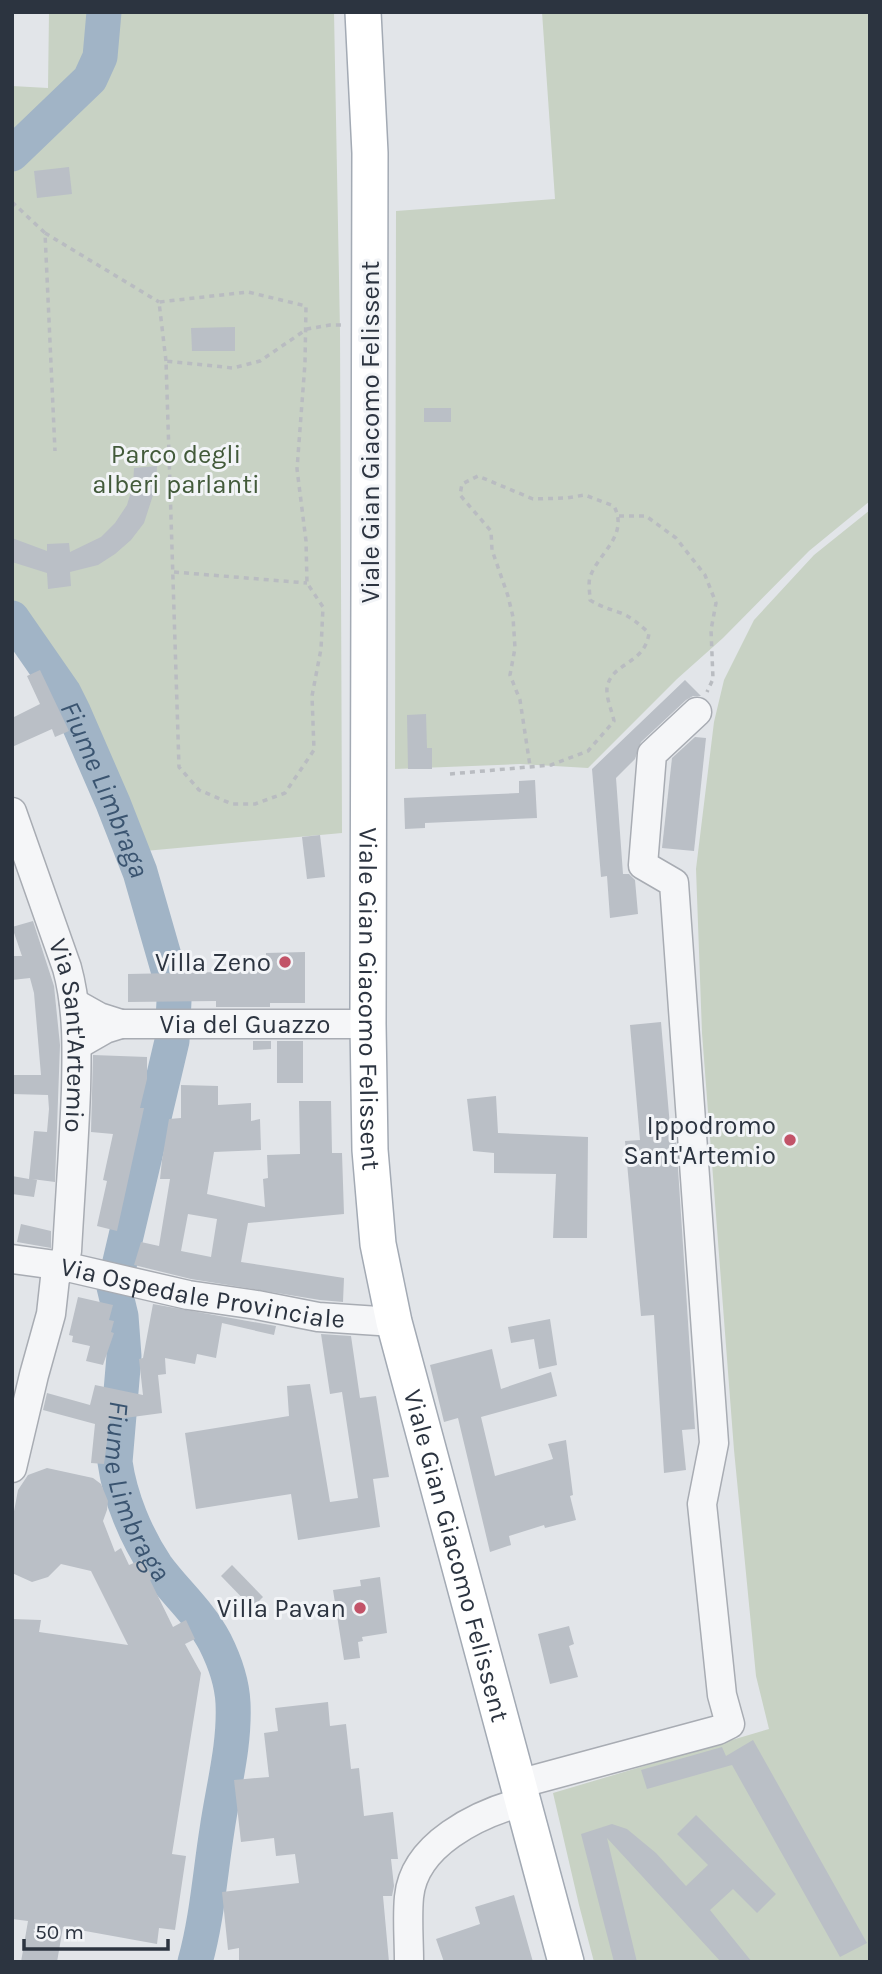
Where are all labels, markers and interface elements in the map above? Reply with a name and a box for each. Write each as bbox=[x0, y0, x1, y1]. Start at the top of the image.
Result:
street label: Viale Gian Giacomo Felissent bbox=[355, 260, 386, 603]
park label: Parco degli alberi parlanti bbox=[92, 439, 260, 500]
water label: Fiume Limbraga bbox=[54, 695, 156, 882]
street label: Viale Gian Giacomo Felissent bbox=[352, 827, 387, 1172]
street label: Via Sant'Artemio bbox=[42, 934, 92, 1133]
place label: Villa Zeno bbox=[155, 947, 271, 978]
marker: Villa Zeno bbox=[277, 954, 293, 970]
street label: Via del Guazzo bbox=[160, 1009, 330, 1040]
place label: Ippodromo Sant'Artemio bbox=[623, 1110, 776, 1171]
marker: Ippodromo Sant'Artemio bbox=[782, 1132, 798, 1148]
street label: Via Ospedale Provinciale bbox=[57, 1251, 346, 1335]
street label: Viale Gian Giacomo Felissent bbox=[397, 1386, 516, 1726]
water label: Fiume Limbraga bbox=[98, 1400, 177, 1588]
place label: Villa Pavan bbox=[217, 1593, 346, 1624]
marker: Villa Pavan bbox=[352, 1600, 368, 1616]
scale bar bbox=[24, 1908, 168, 1952]
text: 50 m bbox=[35, 1920, 84, 1944]

